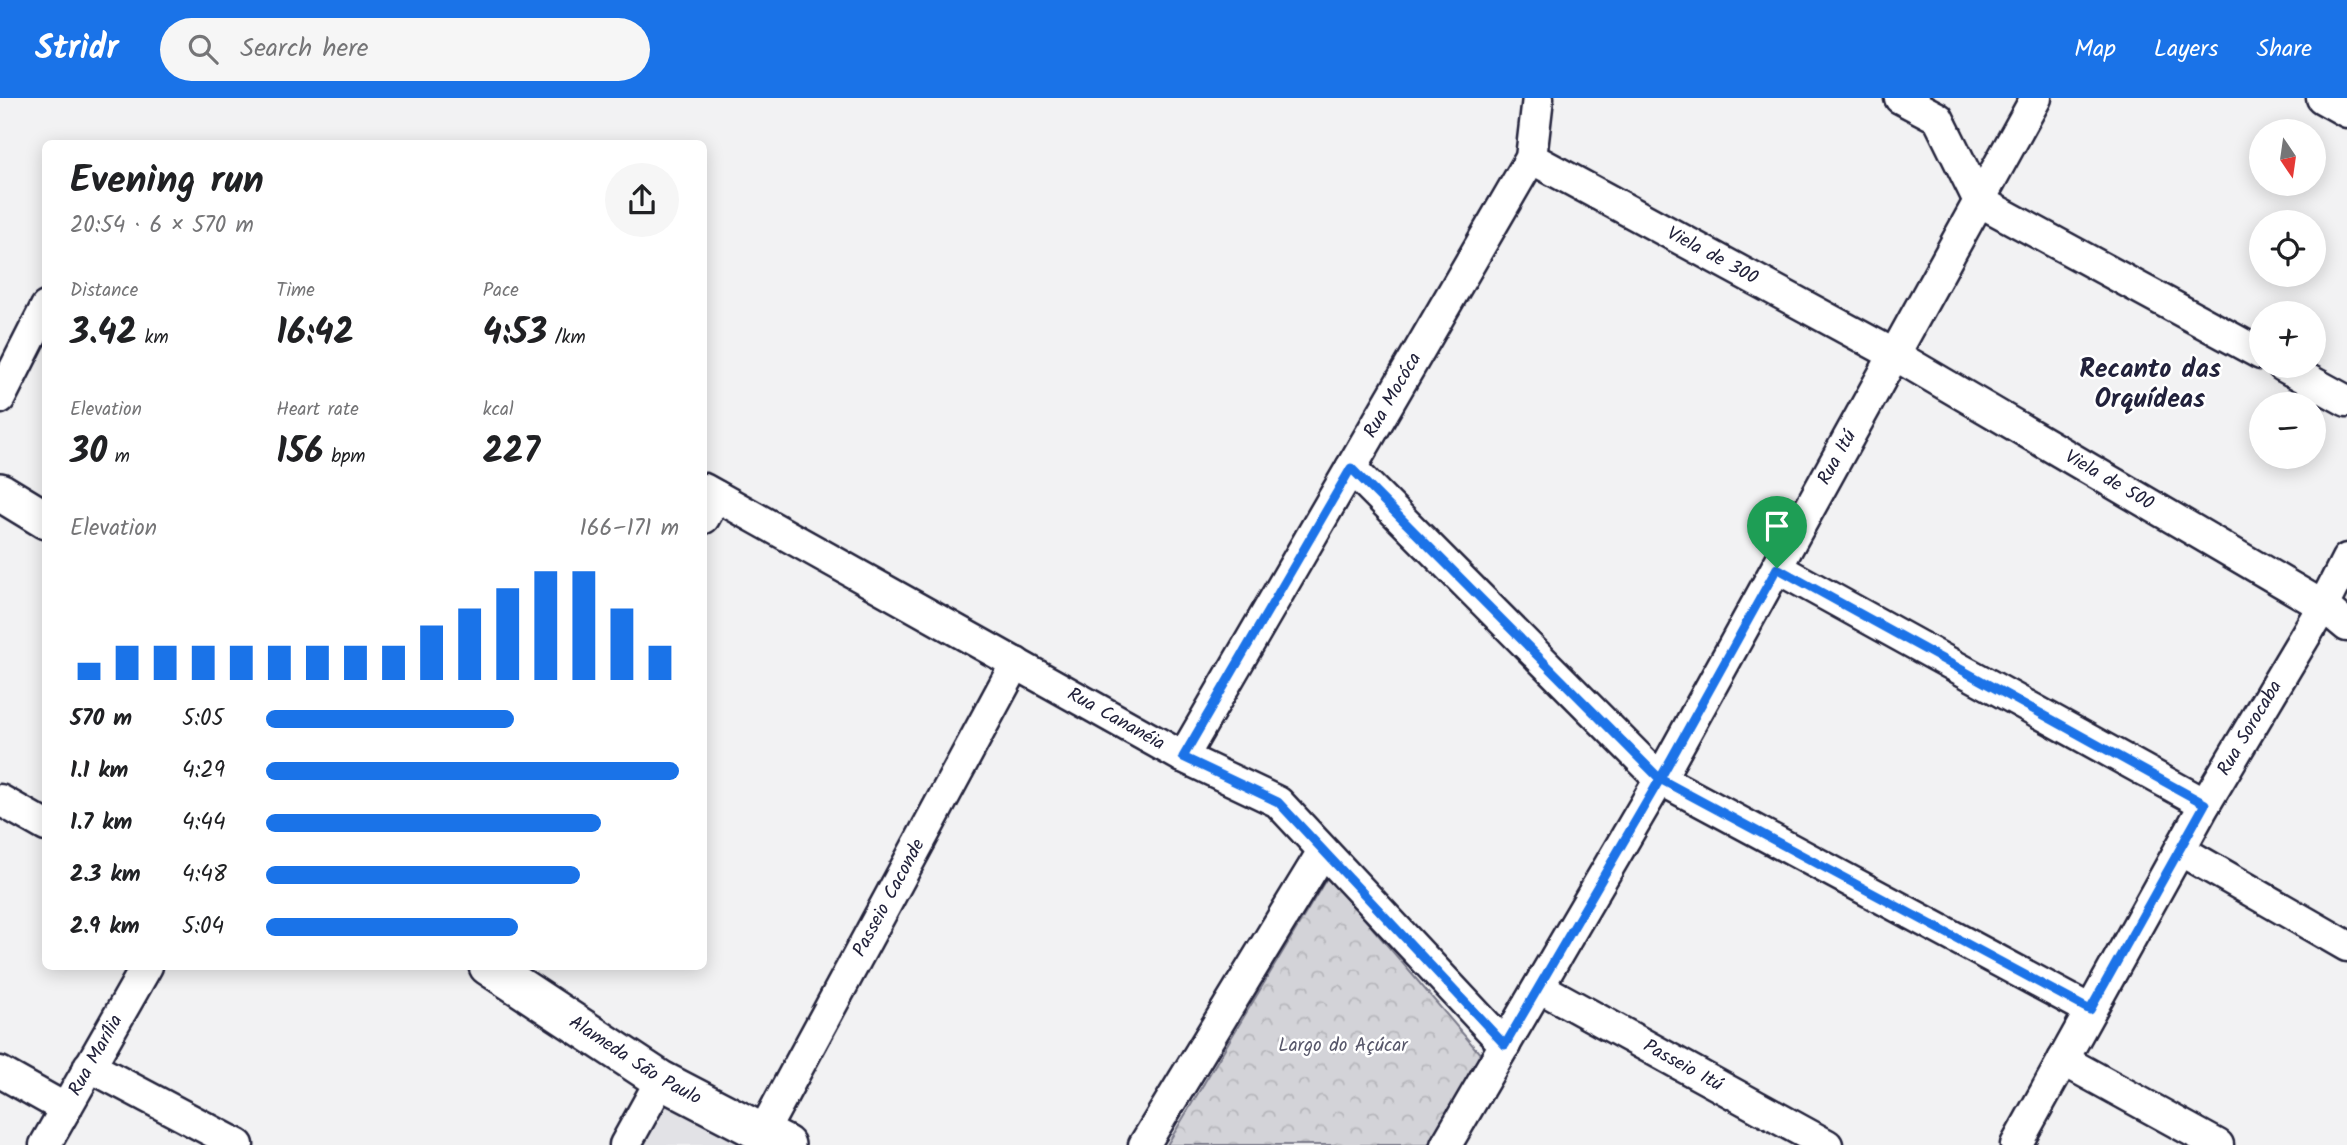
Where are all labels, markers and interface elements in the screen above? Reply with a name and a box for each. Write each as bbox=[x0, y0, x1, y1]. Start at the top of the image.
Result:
search box bbox=[160, 18, 650, 81]
text: Stridr bbox=[35, 23, 118, 76]
text: Search here bbox=[240, 28, 369, 70]
icon: search bbox=[184, 30, 222, 68]
text: Map bbox=[2074, 30, 2116, 69]
text: Layers bbox=[2154, 30, 2218, 69]
text: Share bbox=[2256, 30, 2312, 69]
north arrow bbox=[2249, 119, 2326, 196]
map controls bbox=[2249, 119, 2326, 469]
text: Evening run bbox=[70, 152, 264, 212]
button: share bbox=[605, 163, 679, 237]
text: 20:54 · 6 × 570 m bbox=[70, 208, 254, 244]
button: locate bbox=[2249, 210, 2326, 287]
street label: Viela de 300 bbox=[1661, 219, 1763, 293]
text: Distance bbox=[70, 276, 138, 306]
text: Time bbox=[276, 276, 315, 306]
text: Pace bbox=[483, 276, 519, 306]
button: + bbox=[2249, 301, 2326, 378]
text: 3.42 bbox=[70, 306, 137, 362]
text: 16:42 bbox=[276, 306, 354, 362]
text: 4:53 bbox=[483, 306, 547, 362]
text: km bbox=[137, 323, 169, 353]
text: /km bbox=[547, 323, 586, 353]
street label: Rua Mocóca bbox=[1356, 347, 1430, 444]
district label: Recanto das Orquídeas bbox=[2079, 349, 2221, 421]
button: − bbox=[2249, 392, 2326, 469]
text: Elevation bbox=[70, 395, 142, 425]
text: Heart rate bbox=[276, 395, 359, 425]
text: kcal bbox=[483, 395, 514, 425]
street label: Rua Itú bbox=[1810, 424, 1865, 491]
text: 30 bbox=[70, 425, 107, 481]
text: 156 bbox=[276, 425, 324, 481]
text: 227 bbox=[483, 425, 540, 481]
text: m bbox=[107, 442, 130, 472]
text: bpm bbox=[324, 442, 365, 472]
street label: Viela de 500 bbox=[2059, 442, 2159, 519]
pin bbox=[1747, 496, 1807, 568]
icon: arrive bbox=[1758, 507, 1796, 545]
text: Elevation bbox=[70, 511, 157, 547]
text: 166–171 m bbox=[580, 511, 679, 547]
street label: Rua Sorocaba bbox=[2210, 675, 2290, 782]
street label: Rua Cananéia bbox=[1061, 680, 1170, 759]
text: 570 m bbox=[70, 701, 132, 737]
text: 5:05 bbox=[182, 701, 224, 737]
text: 1.1 km bbox=[70, 753, 128, 789]
text: 4:29 bbox=[182, 753, 225, 789]
text: 1.7 km bbox=[70, 805, 132, 841]
text: 4:44 bbox=[182, 805, 226, 841]
street label: Passeio Caconde bbox=[845, 833, 934, 962]
text: 2.3 km bbox=[70, 857, 140, 893]
text: 4:48 bbox=[182, 857, 227, 893]
text: 2.9 km bbox=[70, 909, 140, 945]
text: 5:04 bbox=[182, 909, 224, 945]
street label: Alameda São Paulo bbox=[562, 1008, 707, 1113]
street label: Rua Marília bbox=[61, 1009, 131, 1102]
park label: Largo do Açúcar bbox=[1278, 1031, 1409, 1061]
street label: Passeio Itú bbox=[1637, 1032, 1729, 1100]

